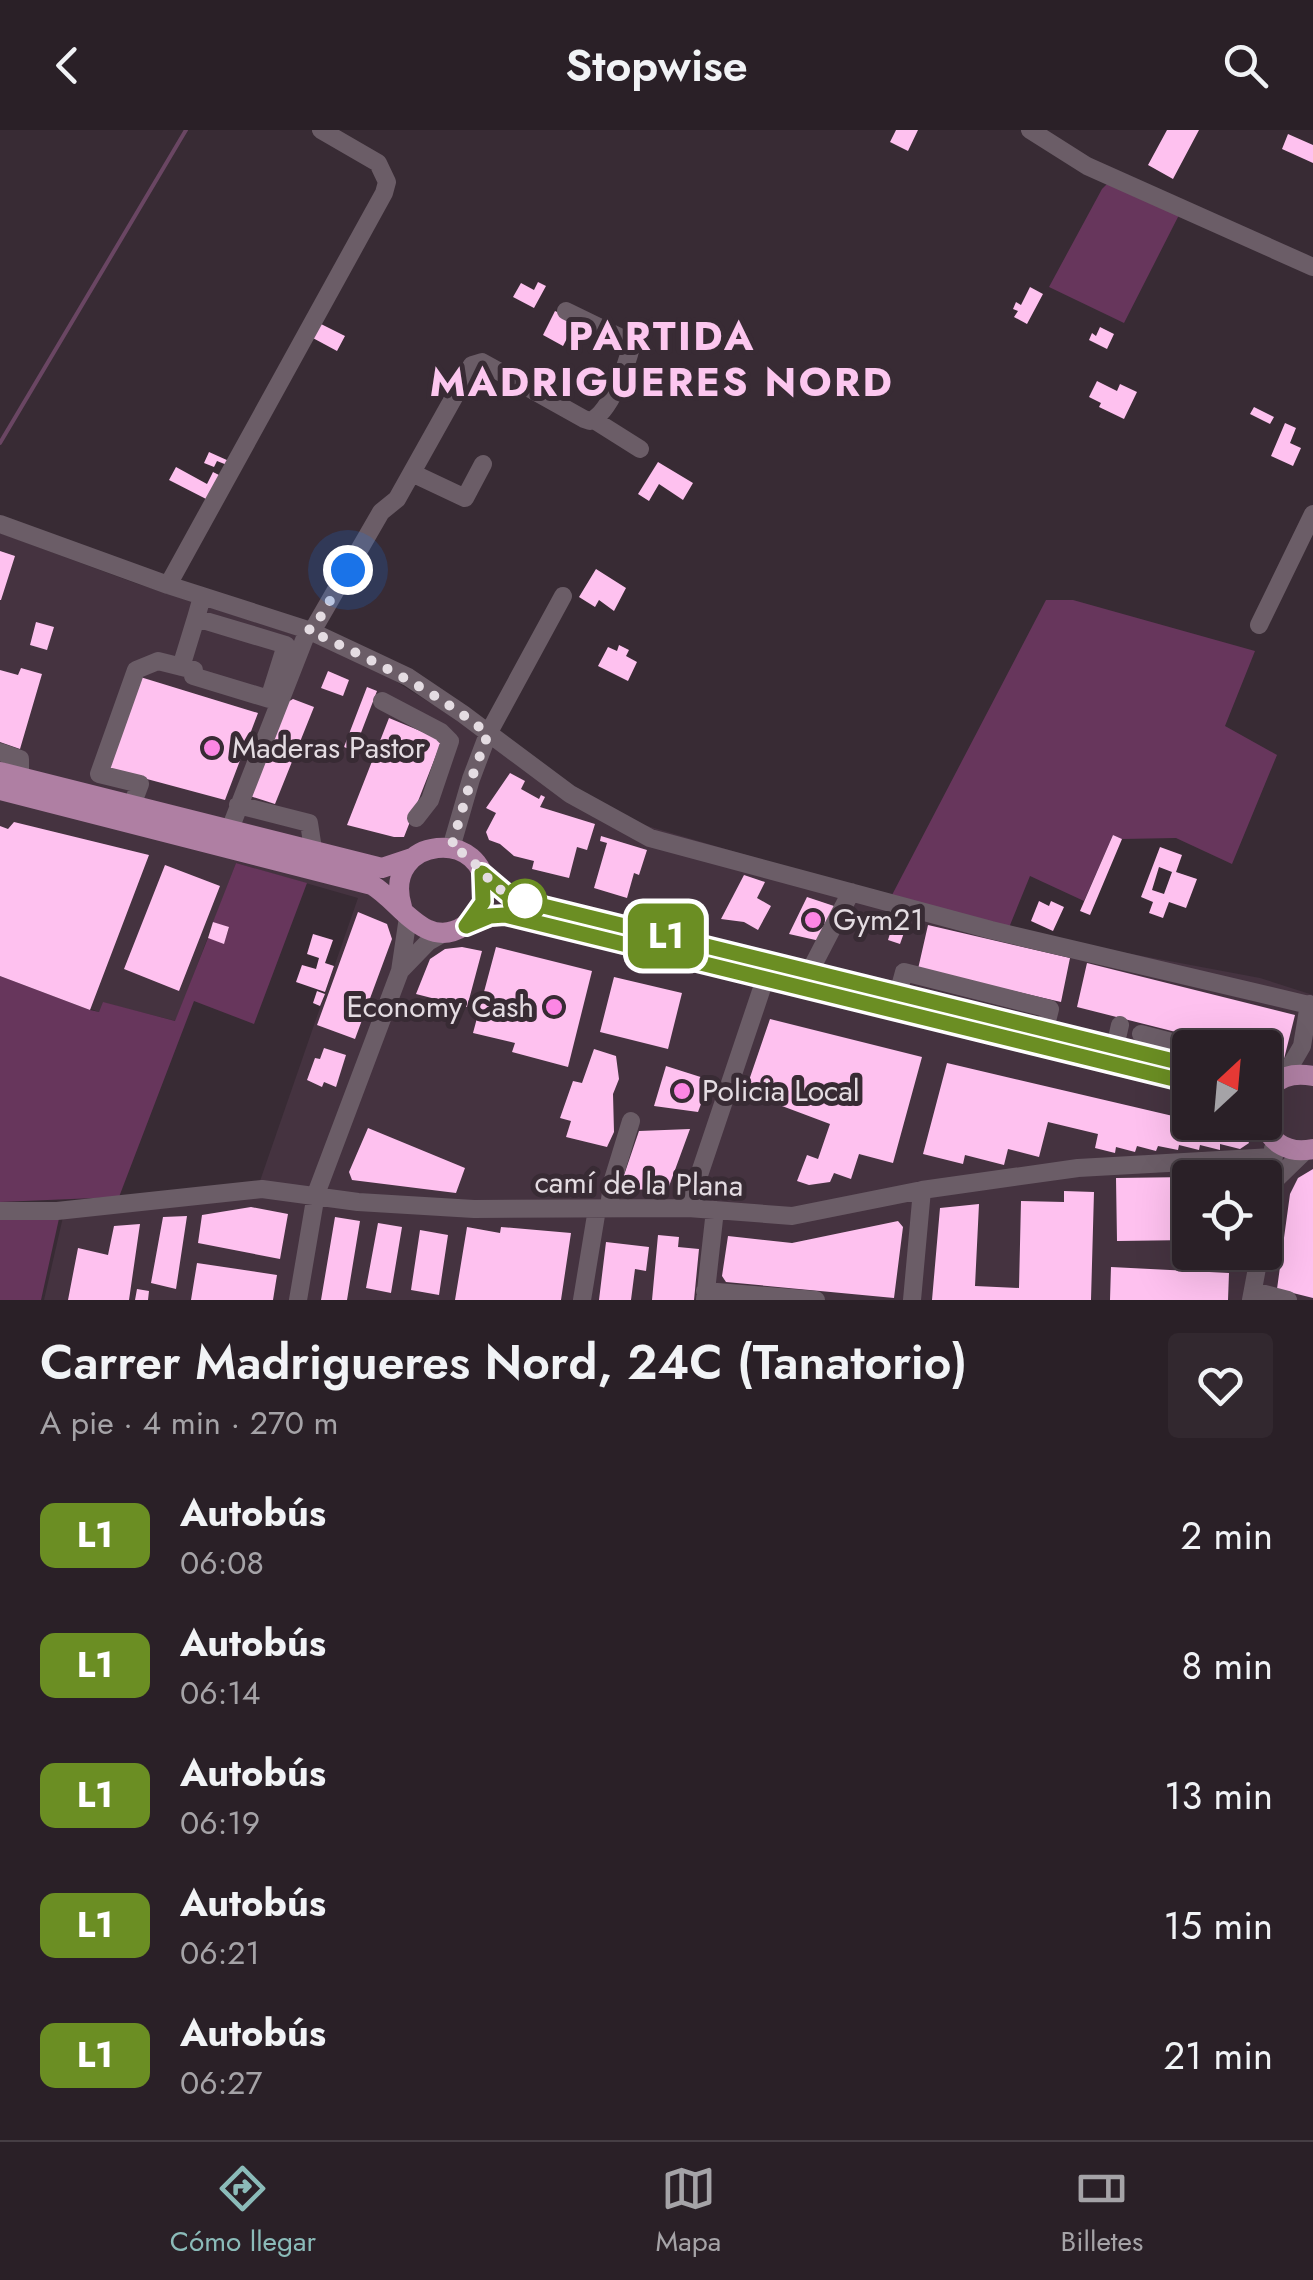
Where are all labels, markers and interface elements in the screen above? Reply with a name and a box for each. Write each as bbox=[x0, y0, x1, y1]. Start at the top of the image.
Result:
text: Stopwise bbox=[565, 33, 748, 98]
icon: back bbox=[40, 38, 95, 93]
icon: search bbox=[1218, 38, 1273, 93]
district label: PARTIDA MADRIGUERES NORD bbox=[430, 307, 894, 411]
your location bbox=[323, 545, 373, 595]
place label: Maderas Pastor bbox=[232, 726, 426, 769]
marker: Maderas Pastor bbox=[201, 737, 223, 759]
unlabelled marker bbox=[504, 880, 546, 922]
place label: Gym21 bbox=[833, 898, 924, 941]
line badge: L1 bbox=[621, 904, 711, 968]
marker: Gym21 bbox=[802, 909, 824, 931]
text: L1 bbox=[648, 911, 684, 961]
place label: Economy Cash bbox=[346, 985, 534, 1028]
marker: Economy Cash bbox=[543, 996, 565, 1018]
north arrow bbox=[1172, 1030, 1282, 1140]
map controls bbox=[1172, 1030, 1282, 1270]
place label: Policia Local bbox=[702, 1069, 860, 1112]
marker: Policia Local bbox=[671, 1080, 693, 1102]
street label: camí de la Plana bbox=[534, 1160, 744, 1207]
button: locate bbox=[1172, 1160, 1282, 1270]
text: Carrer Madrigueres Nord, 24C (Tanatorio) bbox=[40, 1328, 967, 1397]
button: heart bbox=[1168, 1333, 1273, 1438]
text: A pie · 4 min · 270 m bbox=[40, 1400, 338, 1446]
text: Autobús bbox=[180, 1485, 326, 1540]
text: 2 min bbox=[1181, 1508, 1273, 1563]
text: L1 bbox=[77, 1510, 113, 1560]
text: 06:08 bbox=[180, 1540, 264, 1586]
text: Autobús bbox=[180, 1615, 326, 1670]
text: 8 min bbox=[1181, 1638, 1273, 1693]
text: L1 bbox=[77, 1640, 113, 1690]
text: 06:14 bbox=[180, 1670, 260, 1716]
text: Autobús bbox=[180, 1745, 326, 1800]
text: 13 min bbox=[1164, 1768, 1273, 1823]
text: L1 bbox=[77, 1770, 113, 1820]
text: 06:19 bbox=[180, 1800, 260, 1846]
text: Autobús bbox=[180, 1875, 326, 1930]
text: 15 min bbox=[1164, 1898, 1273, 1953]
text: L1 bbox=[77, 1900, 113, 1950]
text: 06:21 bbox=[180, 1930, 260, 1976]
text: Autobús bbox=[180, 2005, 326, 2060]
text: 21 min bbox=[1163, 2028, 1273, 2083]
text: L1 bbox=[77, 2030, 113, 2080]
text: 06:27 bbox=[180, 2060, 262, 2106]
tab: Cómo llegar bbox=[170, 2161, 316, 2262]
tab: Mapa bbox=[656, 2161, 721, 2262]
tab: Billetes bbox=[1061, 2161, 1143, 2262]

